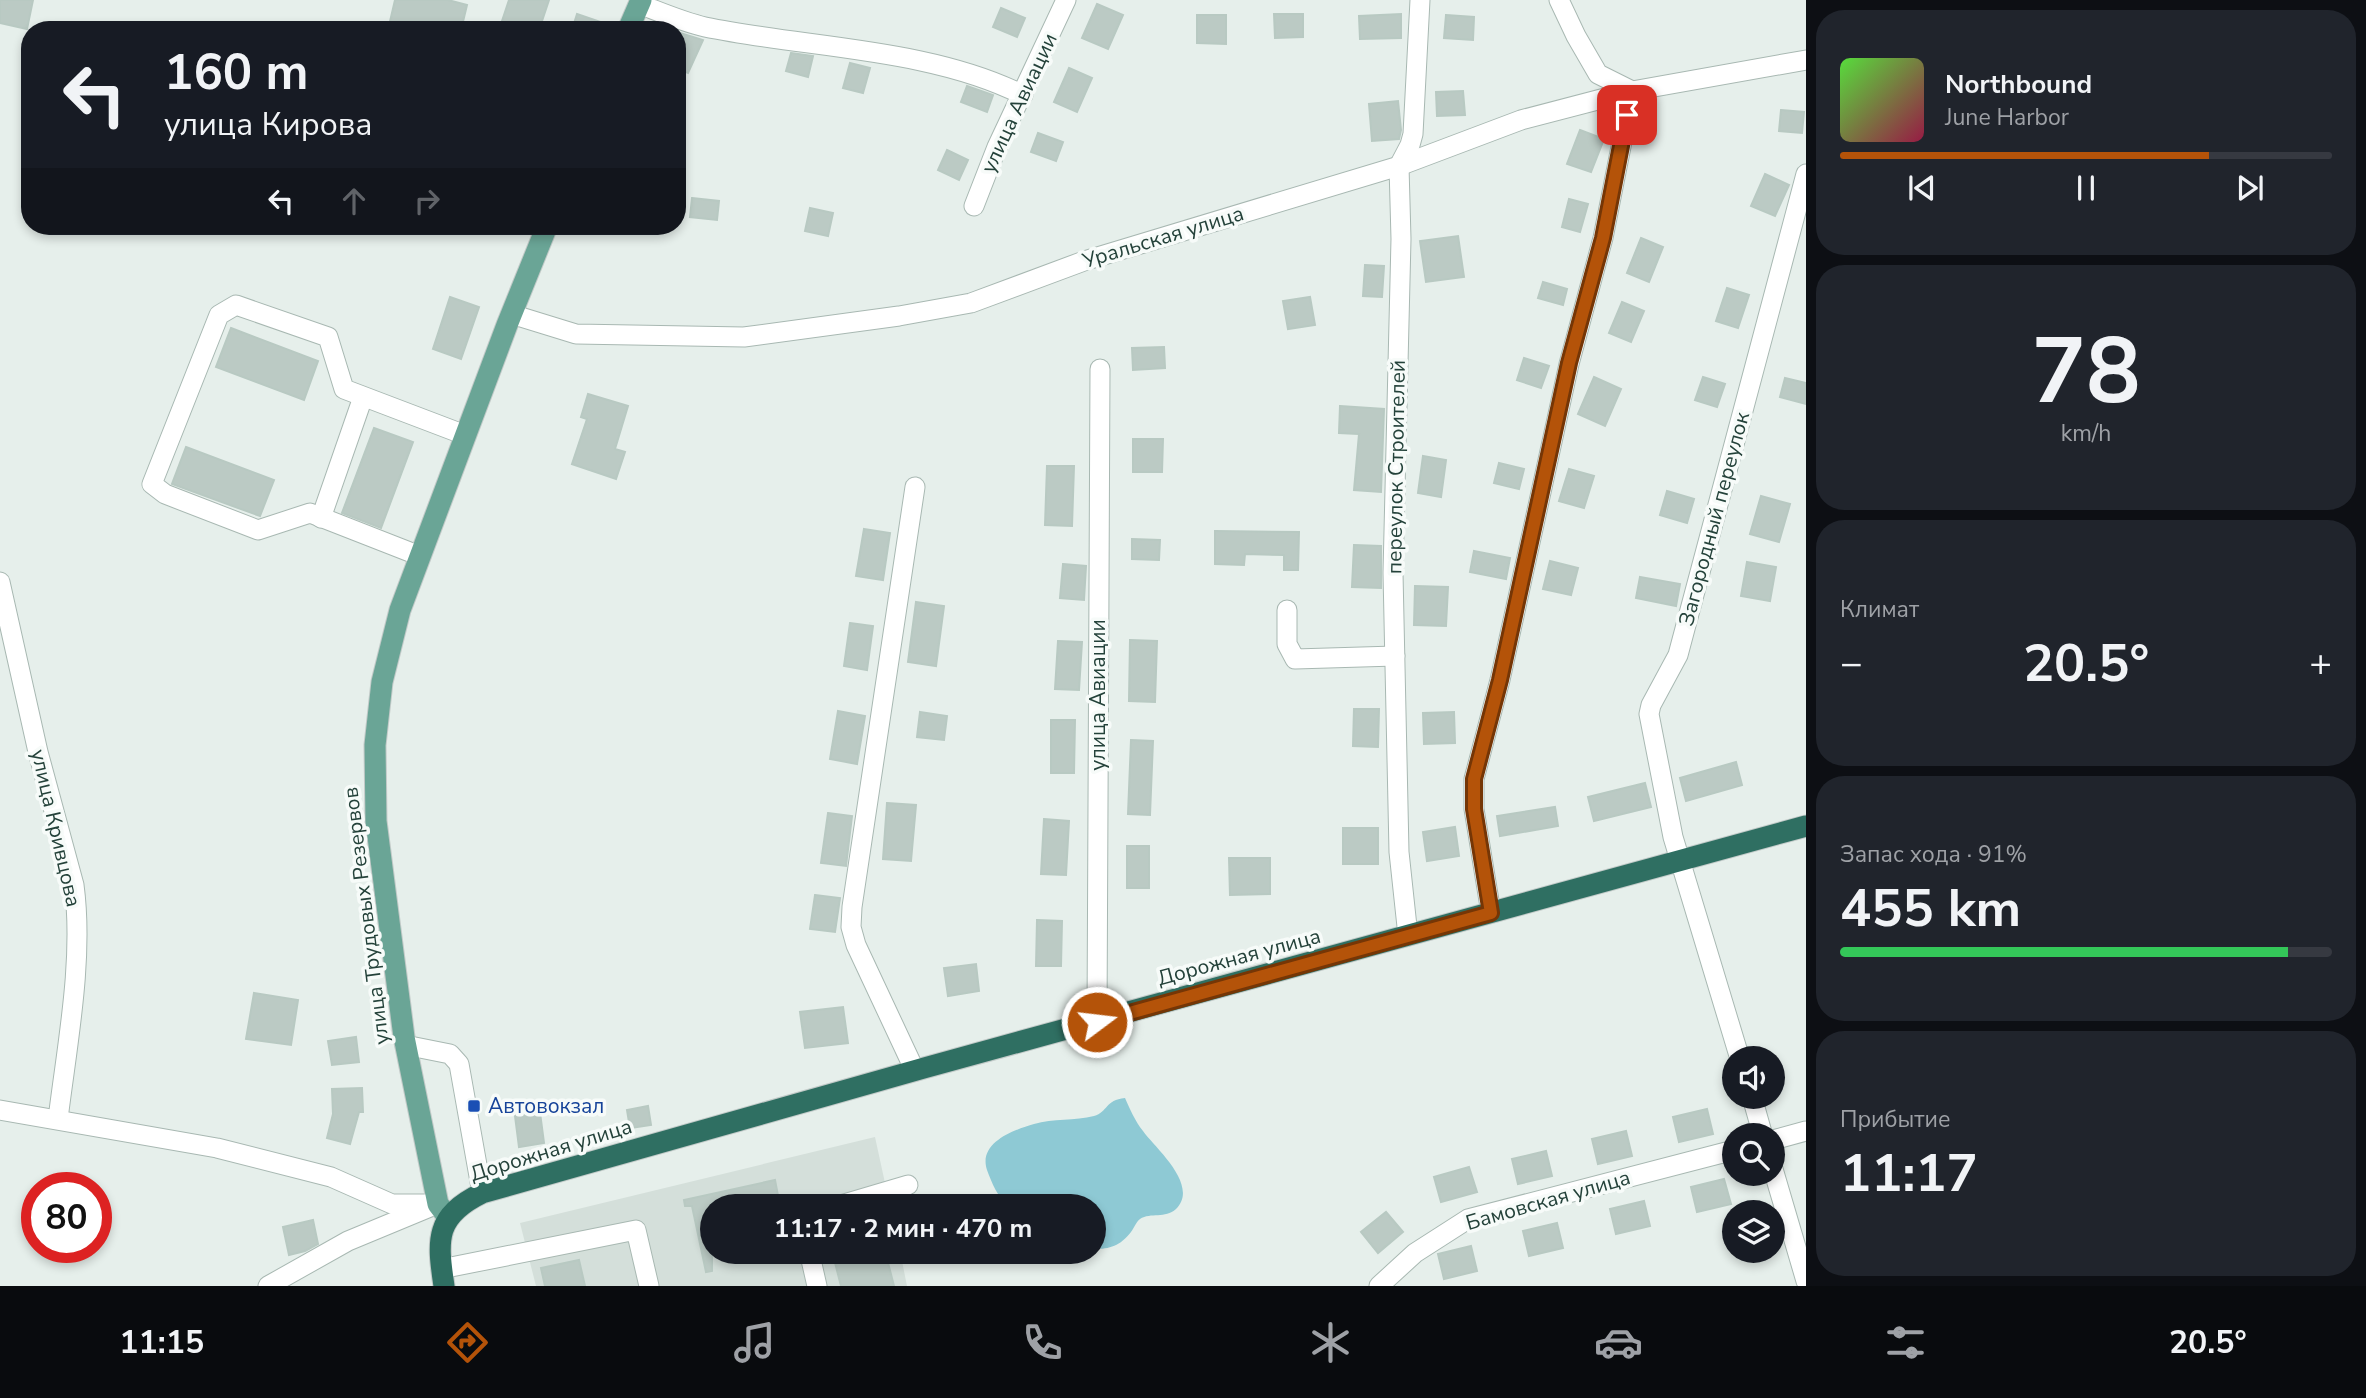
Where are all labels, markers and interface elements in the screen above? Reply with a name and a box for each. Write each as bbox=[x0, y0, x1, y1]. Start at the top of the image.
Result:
street label: улица Авиации bbox=[974, 28, 1064, 178]
text: 160 m bbox=[164, 39, 308, 106]
icon: left bbox=[49, 49, 140, 140]
text: Northbound bbox=[1945, 67, 2092, 102]
pin bbox=[1597, 85, 1657, 145]
icon: arrive bbox=[1608, 96, 1646, 134]
text: June Harbor bbox=[1945, 102, 2069, 133]
text: улица Кирова bbox=[164, 103, 373, 146]
icon: previous bbox=[1903, 169, 1941, 207]
icon: pause bbox=[2067, 169, 2105, 207]
icon: next bbox=[2231, 169, 2269, 207]
icon: left bbox=[262, 182, 300, 220]
icon: ahead bbox=[335, 182, 373, 220]
icon: right bbox=[408, 182, 446, 220]
street label: Уральская улица bbox=[1078, 199, 1247, 275]
text: 78 bbox=[2031, 310, 2141, 434]
street label: переулок Строителей bbox=[1380, 360, 1412, 574]
street label: Загородный переулок bbox=[1672, 408, 1756, 629]
text: km/h bbox=[2061, 418, 2111, 449]
text: Климат bbox=[1840, 594, 1919, 625]
street label: улица Авиации bbox=[1084, 619, 1112, 771]
text: 20.5° bbox=[2023, 628, 2149, 699]
text: − bbox=[1840, 638, 1863, 689]
text: + bbox=[2309, 638, 2332, 689]
street label: улица Кривцова bbox=[24, 746, 88, 910]
street label: улица Трудовых Резервов bbox=[336, 786, 396, 1046]
text: Запас хода · 91% bbox=[1840, 839, 2027, 870]
text: 455 km bbox=[1840, 873, 2021, 944]
street label: Дорожная улица bbox=[1154, 922, 1324, 992]
position arrow bbox=[1060, 985, 1134, 1059]
map controls bbox=[1722, 1046, 1785, 1263]
button: sound bbox=[1722, 1046, 1785, 1109]
place label: Автовокзал bbox=[488, 1092, 604, 1120]
marker: Автовокзал bbox=[466, 1098, 482, 1114]
text: Прибытие bbox=[1840, 1104, 1950, 1135]
street label: Дорожная улица bbox=[467, 1112, 635, 1188]
button: search bbox=[1722, 1123, 1785, 1186]
text: 11:17 bbox=[1840, 1138, 1978, 1209]
street label: Бамовская улица bbox=[1462, 1163, 1634, 1237]
speed limit sign: 80 bbox=[21, 1172, 112, 1263]
button: layers bbox=[1722, 1200, 1785, 1263]
text: 11:17 · 2 мин · 470 m bbox=[774, 1211, 1032, 1246]
icon: directions bbox=[443, 1318, 492, 1367]
icon: music bbox=[730, 1318, 779, 1367]
icon: phone bbox=[1018, 1318, 1067, 1367]
icon: climate bbox=[1306, 1318, 1355, 1367]
icon: car bbox=[1594, 1318, 1643, 1367]
icon: filters bbox=[1881, 1318, 1930, 1367]
text: 11:15 bbox=[119, 1321, 204, 1364]
text: 20.5° bbox=[2169, 1321, 2247, 1364]

